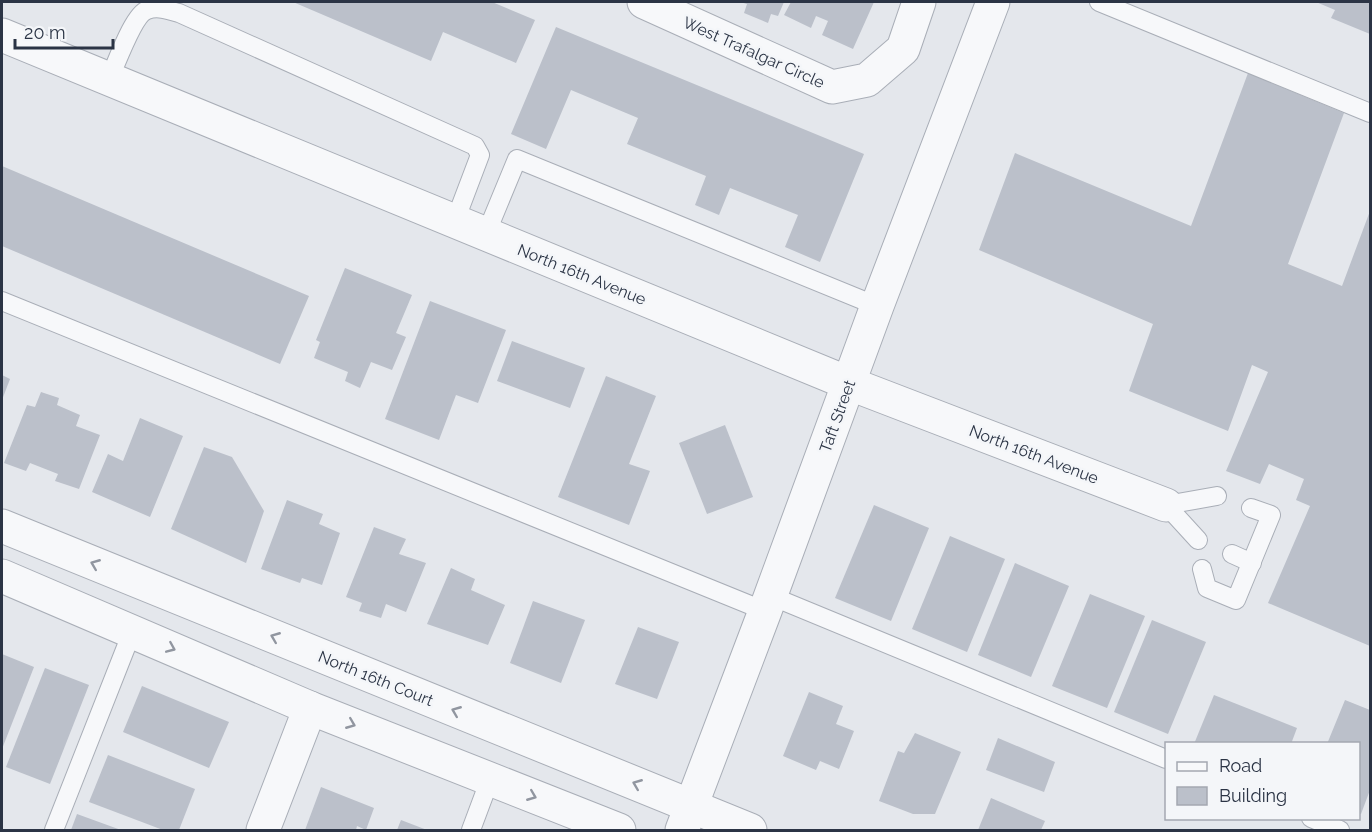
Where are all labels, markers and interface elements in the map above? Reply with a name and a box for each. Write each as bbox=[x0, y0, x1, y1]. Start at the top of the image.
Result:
scale bar bbox=[15, 12, 112, 50]
street label: West Trafalgar Circle bbox=[680, 13, 828, 92]
text: 20 m bbox=[24, 22, 66, 43]
street label: North 16th Avenue bbox=[515, 240, 649, 309]
street label: Taft Street bbox=[816, 377, 860, 455]
street label: North 16th Avenue bbox=[966, 421, 1101, 488]
one-way arrow bbox=[90, 559, 101, 571]
one-way arrow bbox=[271, 632, 282, 644]
one-way arrow bbox=[165, 641, 176, 653]
street label: North 16th Court bbox=[316, 647, 437, 710]
one-way arrow bbox=[451, 706, 462, 718]
one-way arrow bbox=[345, 717, 356, 729]
legend bbox=[1165, 742, 1360, 820]
text: Road bbox=[1219, 755, 1262, 776]
one-way arrow bbox=[632, 779, 643, 791]
text: Building bbox=[1219, 785, 1287, 806]
one-way arrow bbox=[526, 789, 537, 801]

